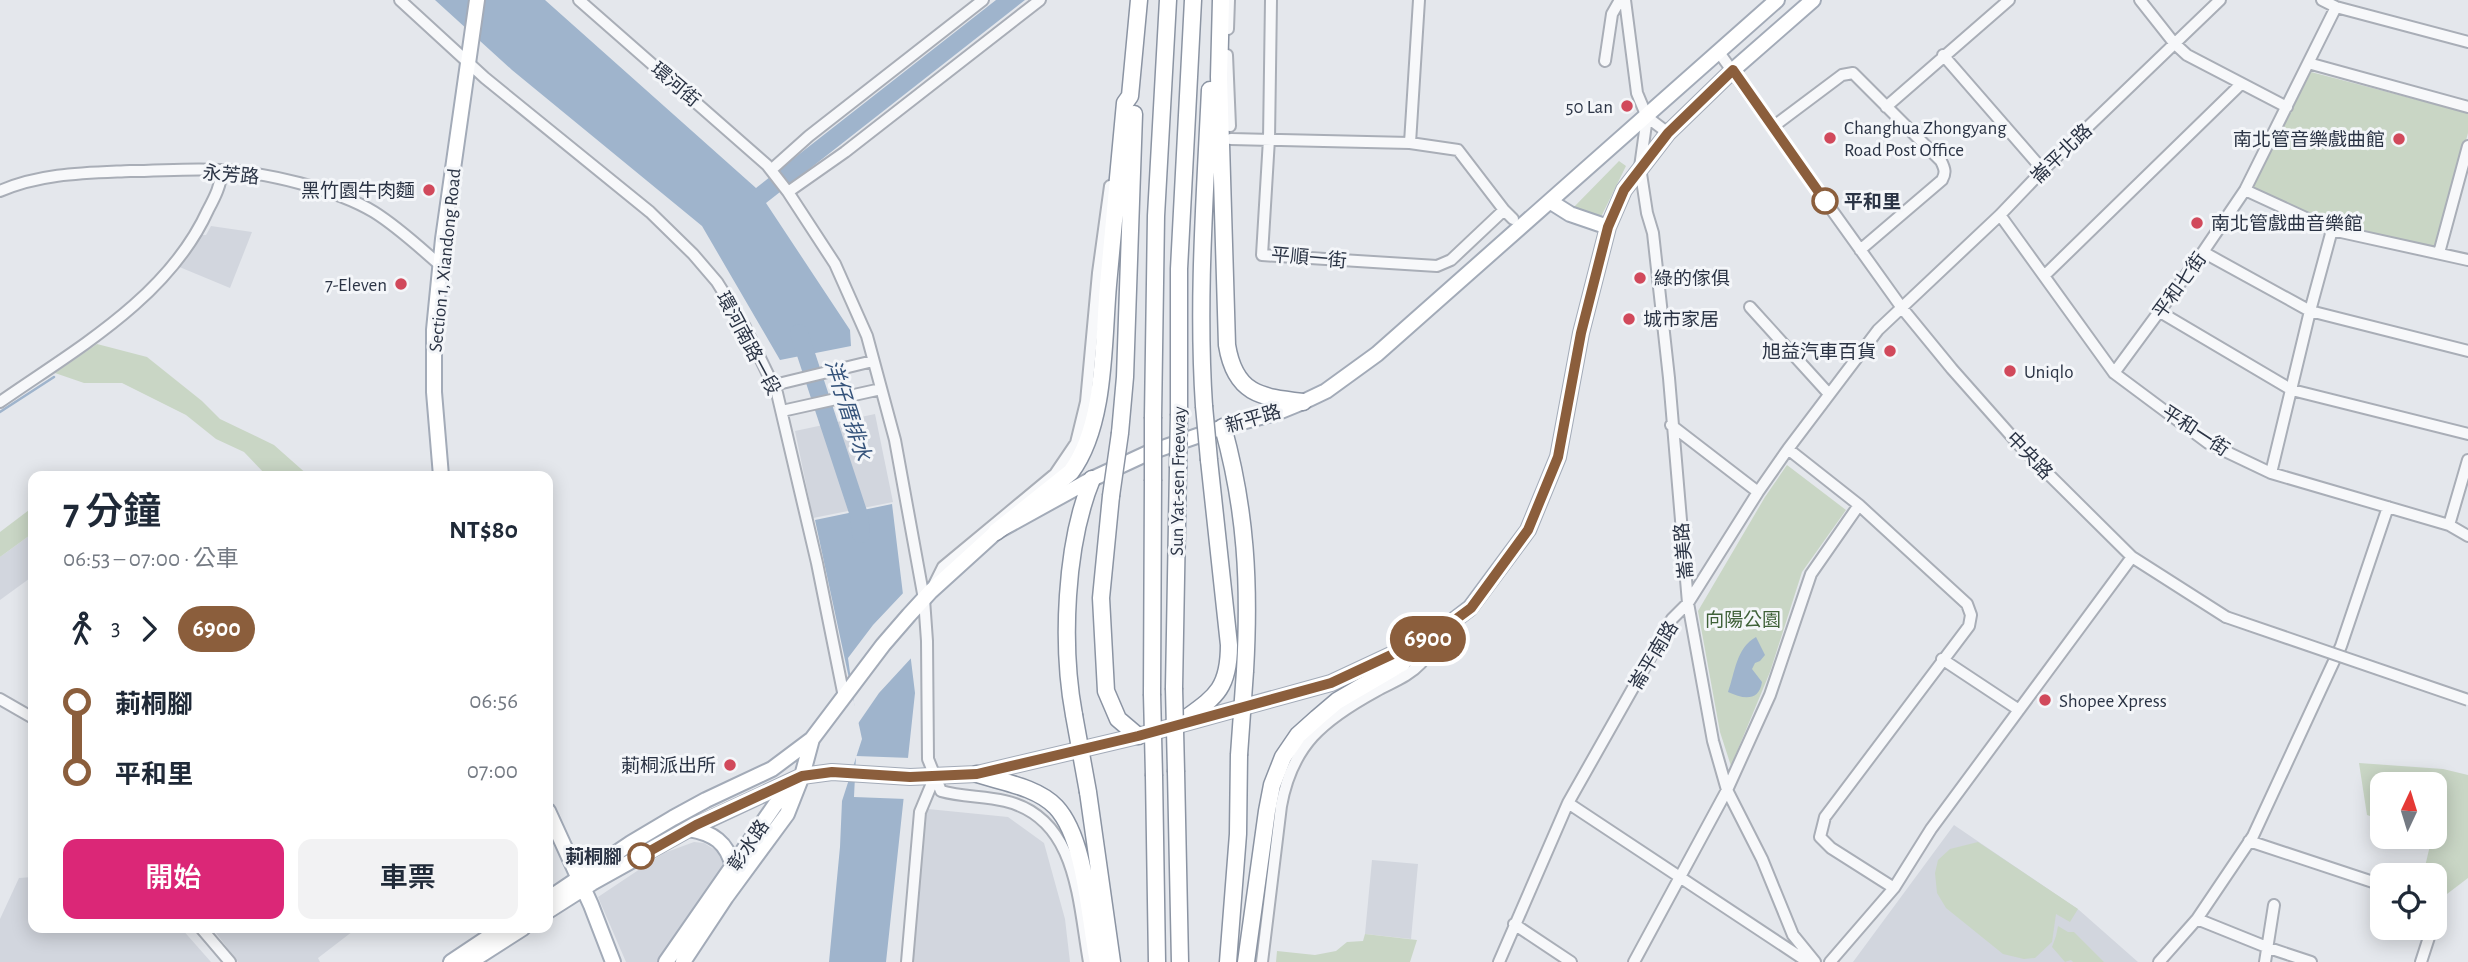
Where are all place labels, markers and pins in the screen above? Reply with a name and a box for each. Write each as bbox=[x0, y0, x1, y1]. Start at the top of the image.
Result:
place label: 50 Lan bbox=[1566, 98, 1613, 117]
marker: 50 Lan bbox=[1619, 98, 1635, 114]
place label: Changhua Zhongyang Road Post Office bbox=[1844, 119, 2007, 160]
place label: 南北管音樂戲曲館 bbox=[2233, 129, 2385, 150]
marker: Changhua Zhongyang Road Post Office bbox=[1822, 130, 1838, 146]
marker: 南北管音樂戲曲館 bbox=[2391, 131, 2407, 147]
place label: 黑竹園牛肉麵 bbox=[301, 180, 415, 201]
marker: 黑竹園牛肉麵 bbox=[421, 182, 437, 198]
marker: 平和里 bbox=[1812, 188, 1838, 214]
place label: 平和里 bbox=[1844, 192, 1901, 212]
place label: 南北管戲曲音樂館 bbox=[2211, 213, 2363, 234]
marker: 南北管戲曲音樂館 bbox=[2189, 215, 2205, 231]
place label: 綠的傢俱 bbox=[1654, 268, 1730, 289]
marker: 綠的傢俱 bbox=[1632, 270, 1648, 286]
place label: 7-Eleven bbox=[325, 276, 387, 295]
marker: 7-Eleven bbox=[393, 276, 409, 292]
place label: 城市家居 bbox=[1643, 309, 1719, 330]
marker: 城市家居 bbox=[1621, 311, 1637, 327]
place label: 旭益汽車百貨 bbox=[1762, 341, 1876, 362]
marker: 旭益汽車百貨 bbox=[1882, 343, 1898, 359]
marker: Uniqlo bbox=[2002, 363, 2018, 379]
place label: Uniqlo bbox=[2024, 363, 2074, 382]
marker: Shopee Xpress bbox=[2037, 692, 2053, 708]
place label: Shopee Xpress bbox=[2059, 692, 2167, 711]
place label: 莿桐派出所 bbox=[621, 756, 716, 776]
marker: 莿桐派出所 bbox=[722, 757, 738, 773]
marker: 莿桐腳 bbox=[628, 843, 654, 869]
place label: 莿桐腳 bbox=[565, 847, 622, 867]

